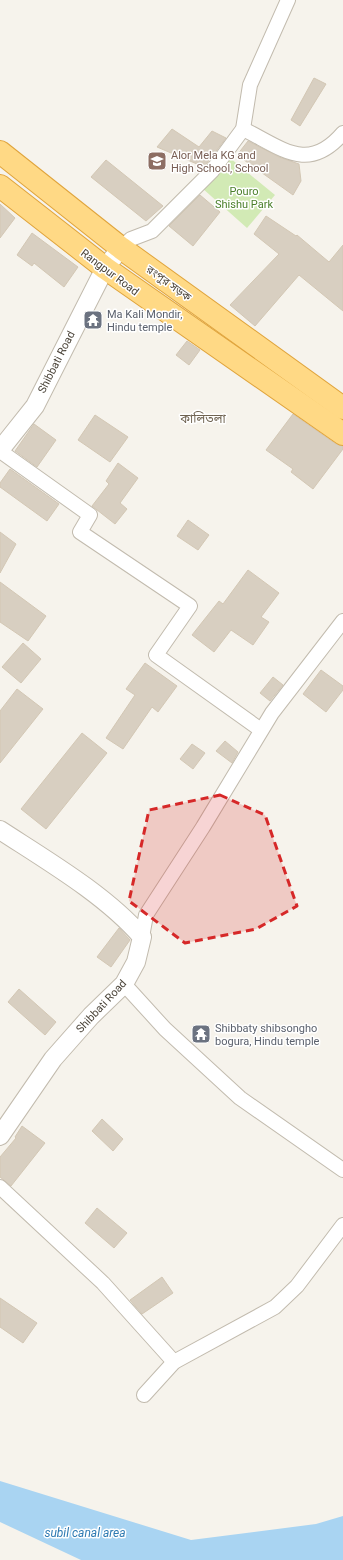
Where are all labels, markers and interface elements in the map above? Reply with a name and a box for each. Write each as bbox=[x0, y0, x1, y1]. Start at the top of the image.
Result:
place label: Alor Mela KG and High School, School bbox=[171, 149, 269, 175]
school or university icon: Alor Mela KG and High School, School bbox=[146, 150, 168, 172]
park label: Pouro Shishu Park bbox=[215, 185, 273, 211]
street label: Rangpur Road bbox=[78, 246, 141, 298]
street label: রংপুর সড়ক bbox=[143, 262, 194, 304]
place label: Ma Kali Mondir, Hindu temple bbox=[107, 308, 182, 334]
temple icon: Ma Kali Mondir, Hindu temple bbox=[82, 309, 104, 331]
street label: Shibbati Road bbox=[35, 329, 78, 395]
district label: কালিতলা bbox=[179, 411, 226, 426]
street label: Shibbati Road bbox=[73, 977, 129, 1036]
place label: Shibbaty shibsongho bogura, Hindu temple bbox=[215, 1022, 320, 1048]
temple icon: Shibbaty shibsongho bogura, Hindu temple bbox=[190, 1023, 212, 1045]
water label: subil canal area bbox=[44, 1526, 126, 1540]

